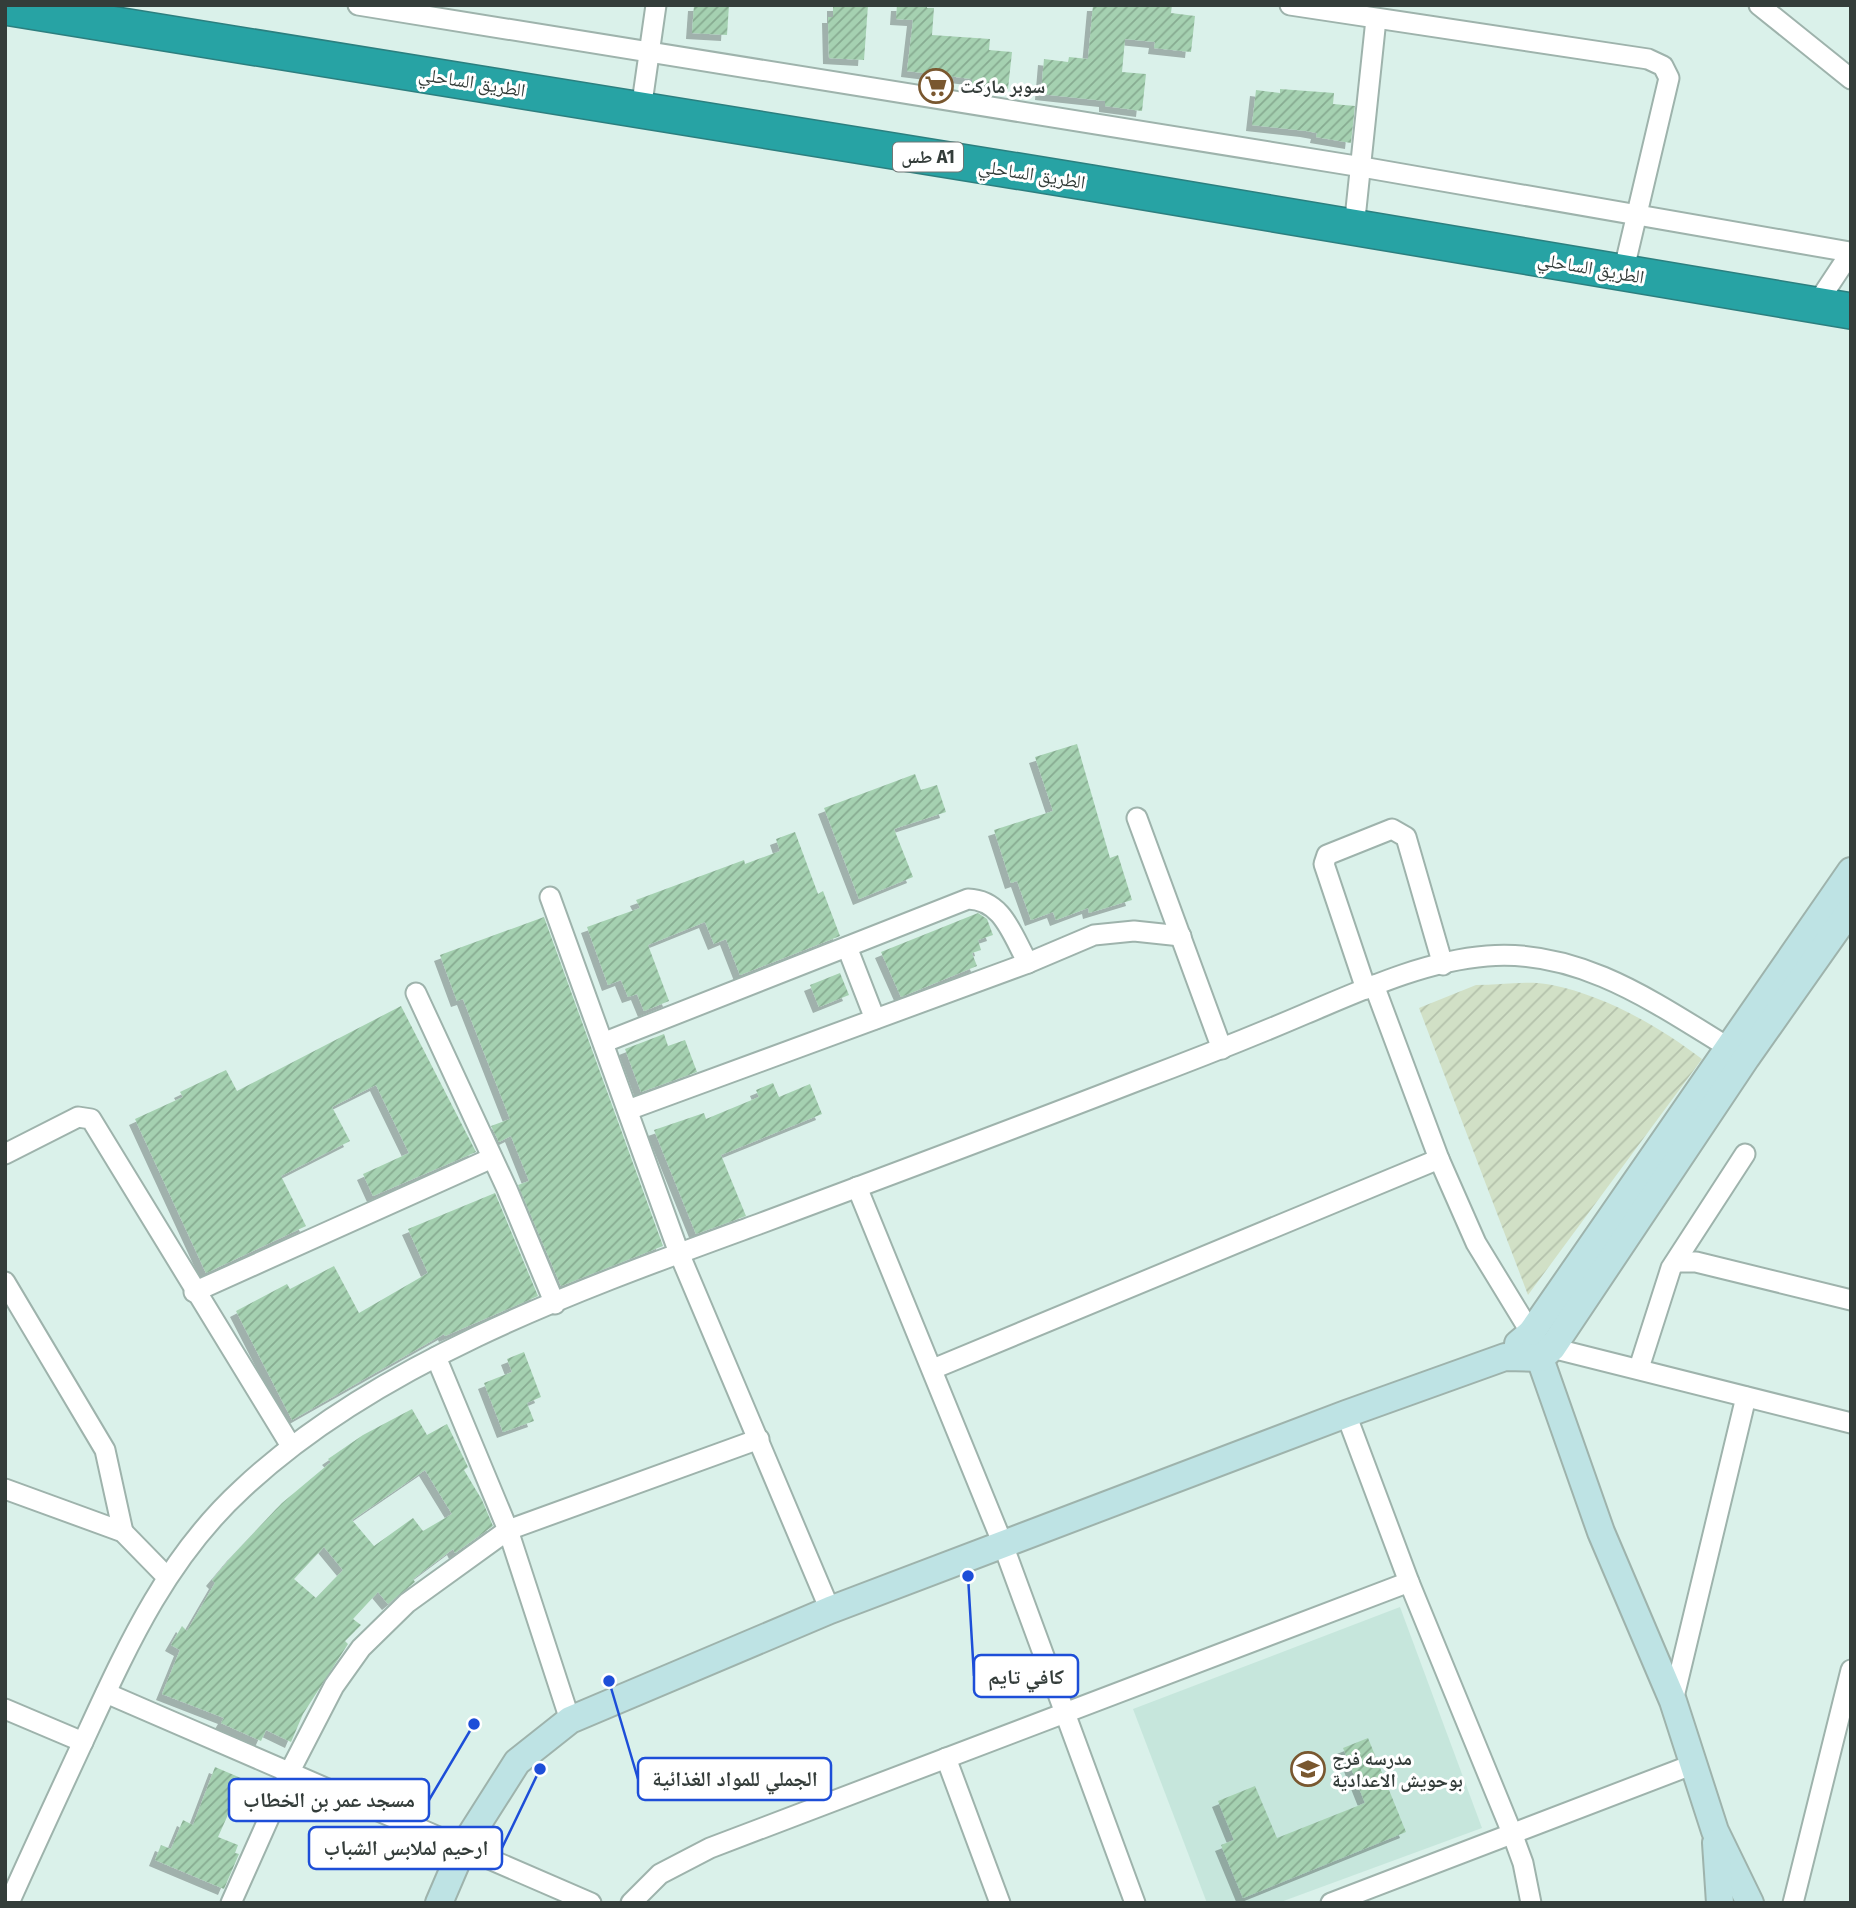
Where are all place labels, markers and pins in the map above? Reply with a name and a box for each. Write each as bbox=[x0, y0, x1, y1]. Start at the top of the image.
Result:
supermarket icon: سوبر ماركت bbox=[917, 67, 955, 105]
place label: سوبر ماركت bbox=[960, 75, 1045, 98]
callout: كافي تايم bbox=[974, 1655, 1078, 1697]
place label: مدرسه فرج بوحويش الاعدادية bbox=[1332, 1747, 1463, 1792]
school or university icon: مدرسه فرج بوحويش الاعدادية bbox=[1289, 1750, 1327, 1788]
callout: الجملي للمواد الغذائية bbox=[638, 1758, 831, 1800]
callout: مسجد عمر بن الخطاب bbox=[229, 1779, 429, 1821]
callout: ارحيم لملابس الشباب bbox=[309, 1827, 502, 1869]

